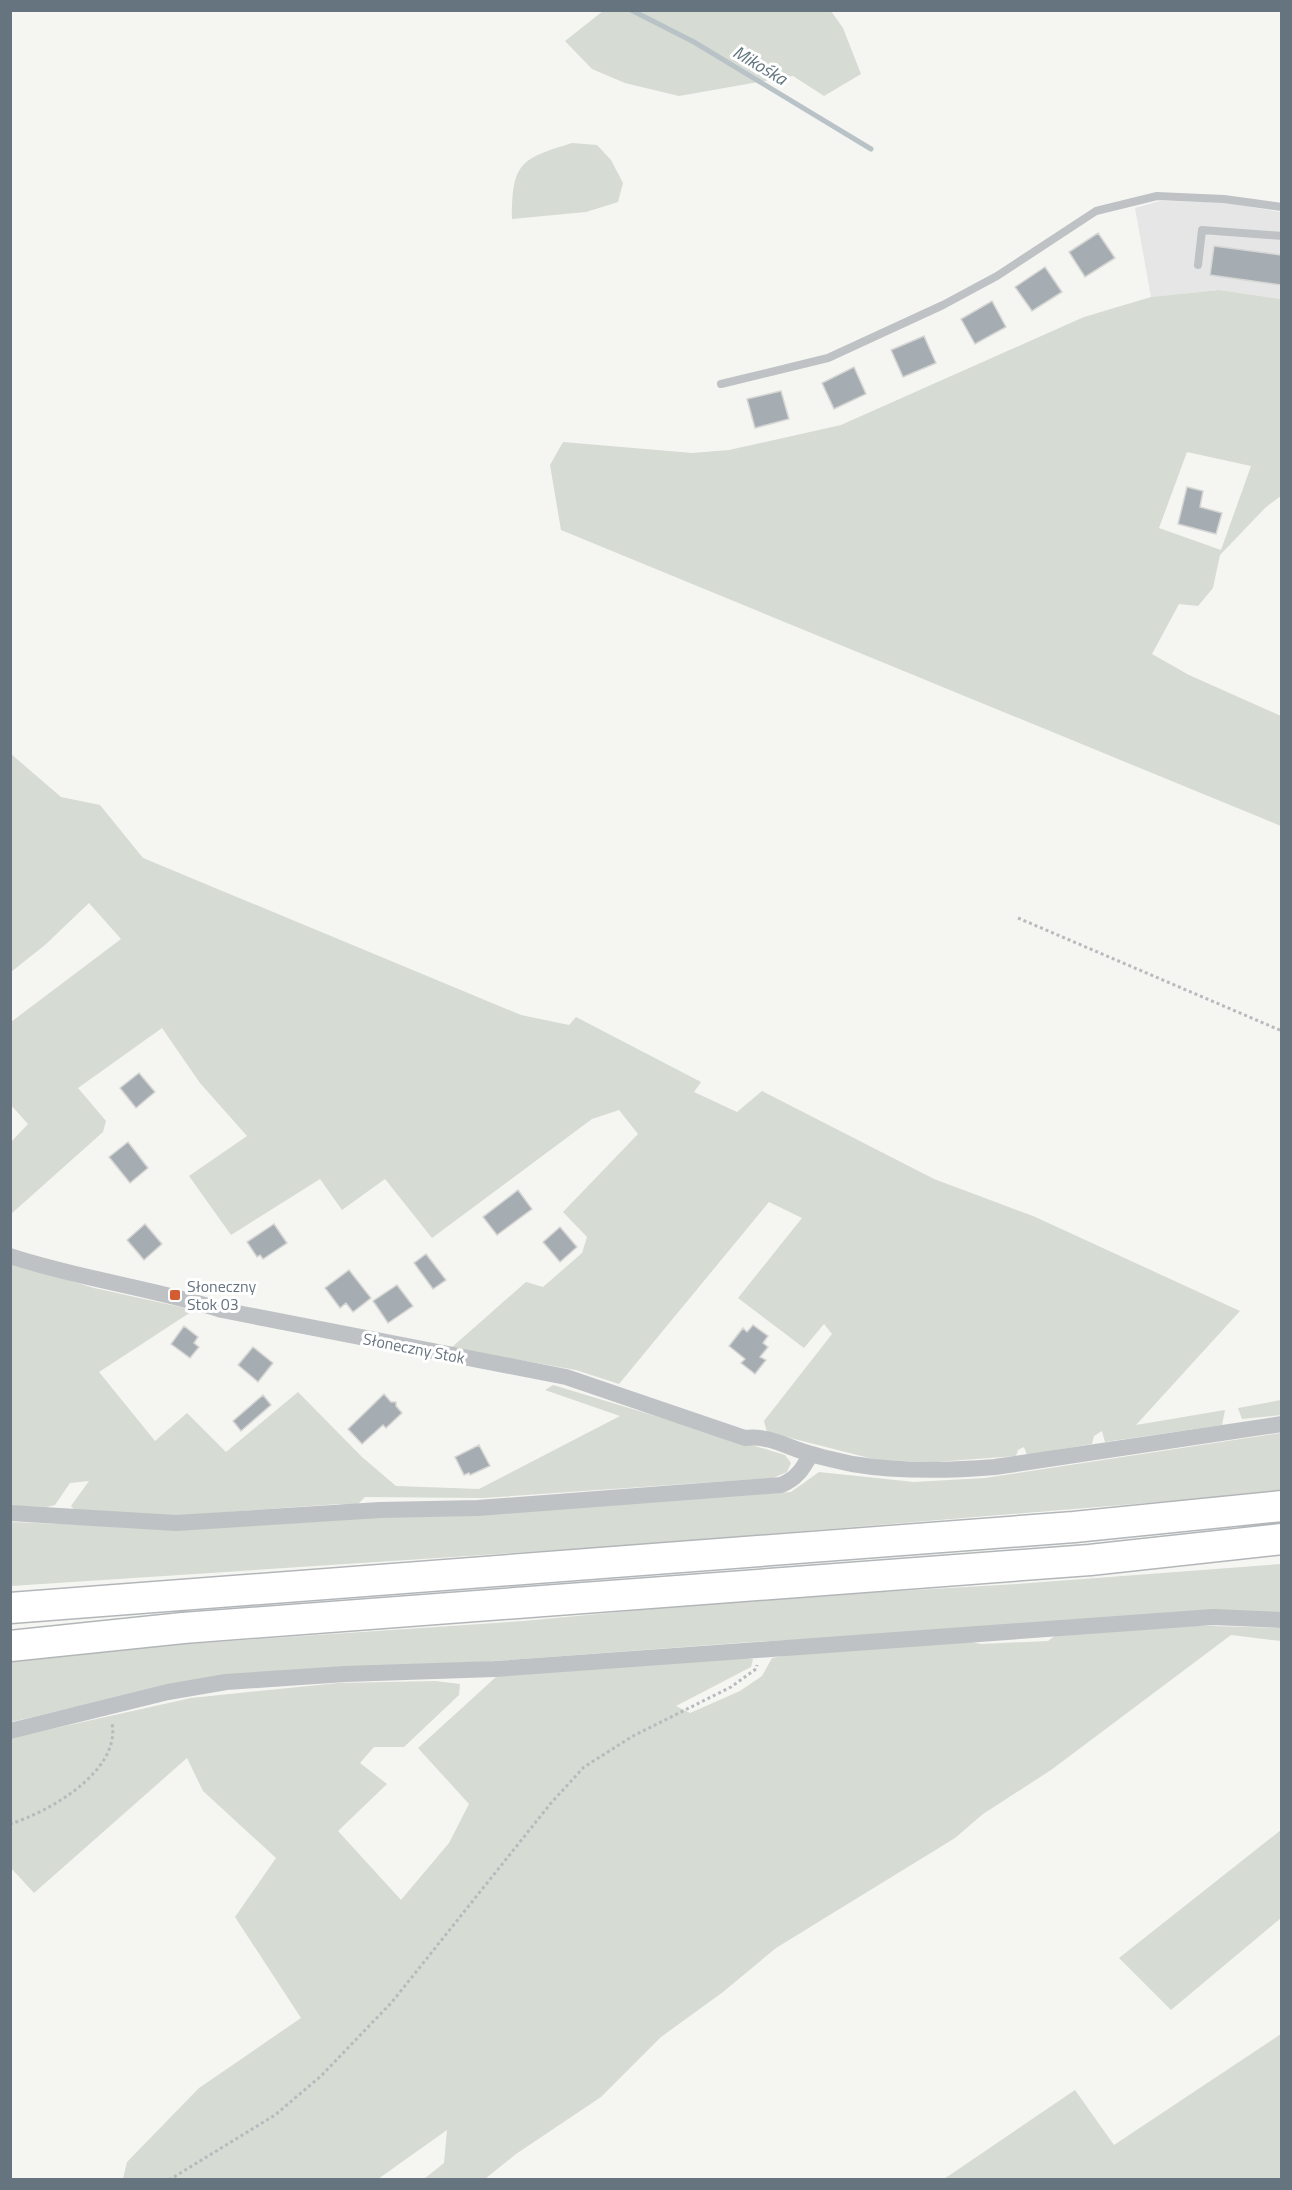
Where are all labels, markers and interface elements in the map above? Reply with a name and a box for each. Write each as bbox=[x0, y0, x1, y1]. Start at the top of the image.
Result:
water label: Mikośka bbox=[728, 38, 793, 92]
place label: Słoneczny Stok 03 bbox=[187, 1274, 257, 1316]
marker: Słoneczny Stok 03 bbox=[168, 1288, 182, 1302]
street label: Słoneczny Stok bbox=[361, 1326, 467, 1370]

